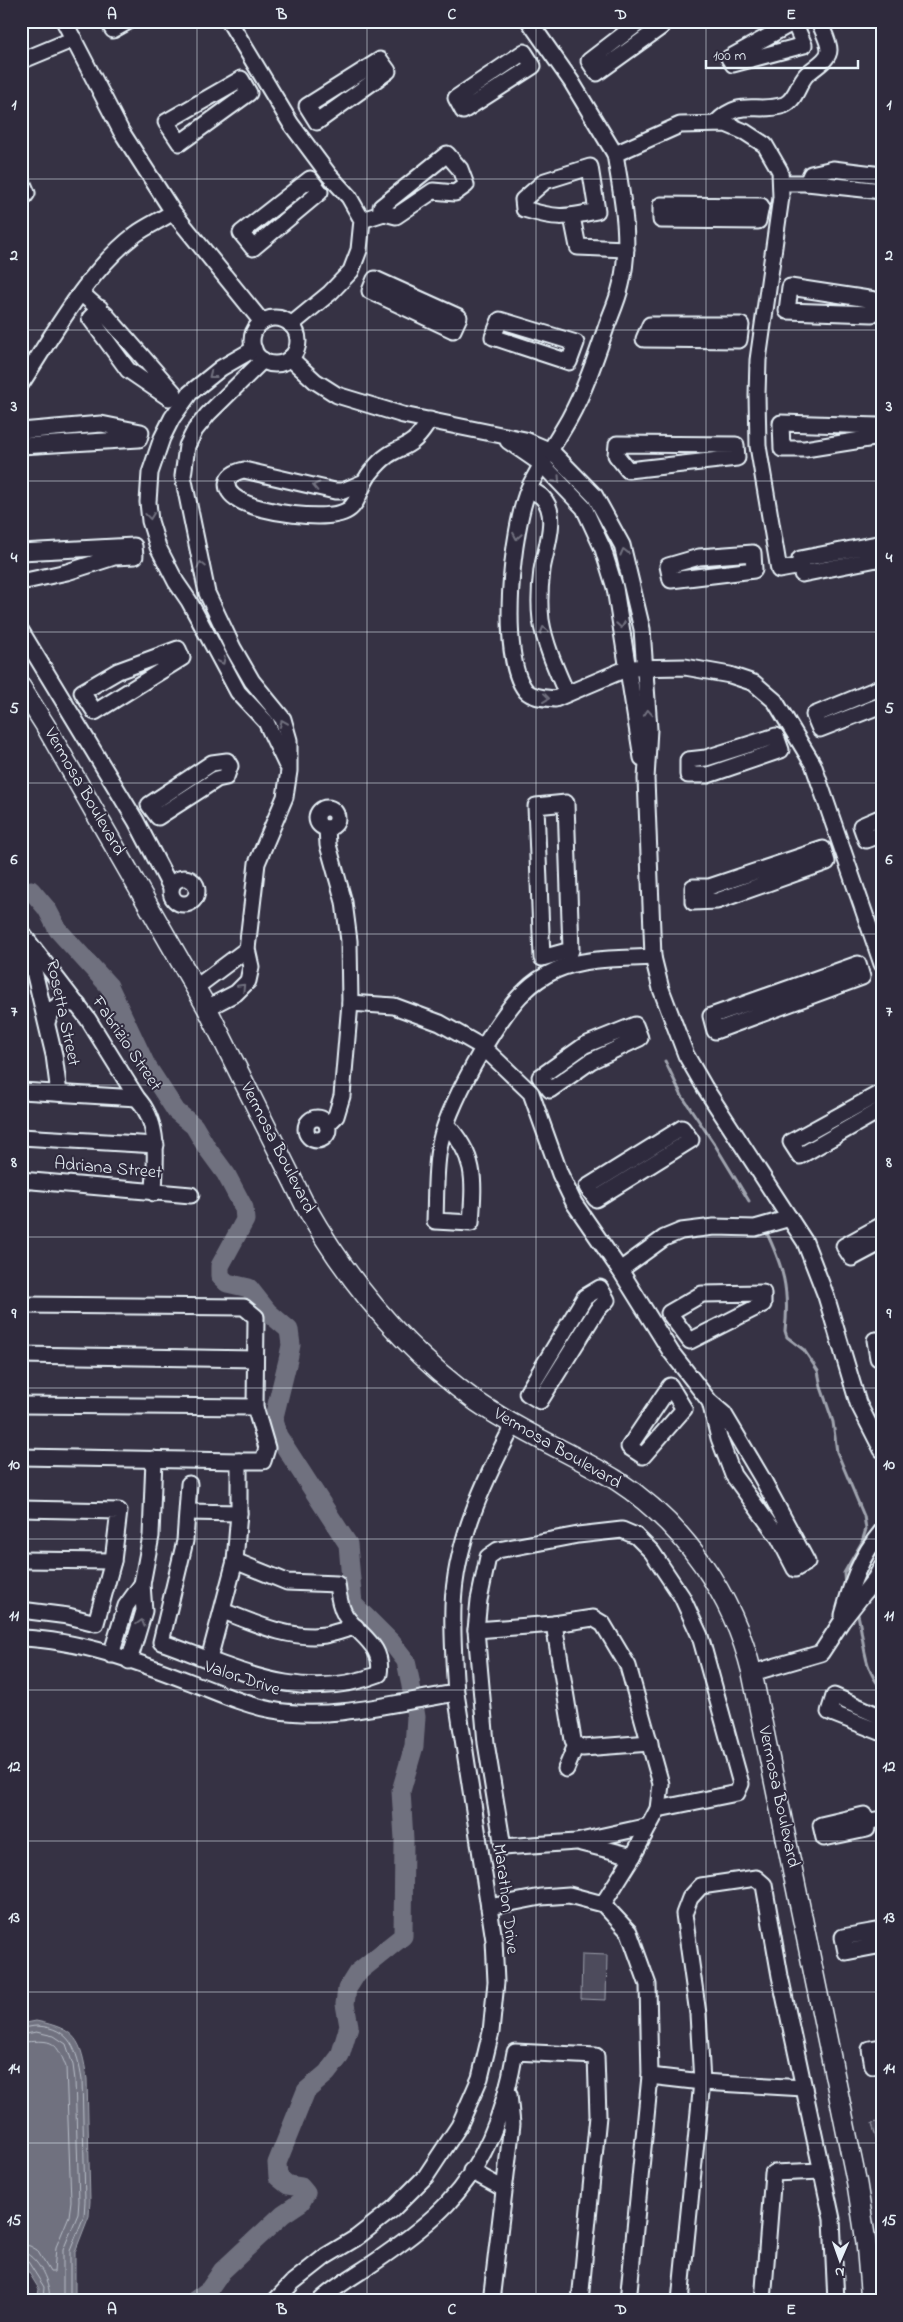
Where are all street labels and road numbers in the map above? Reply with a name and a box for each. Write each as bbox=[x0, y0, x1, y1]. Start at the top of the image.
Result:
street label: Vermosa Boulevard bbox=[36, 722, 131, 861]
street label: Rosetta Street bbox=[38, 957, 86, 1069]
street label: Fabrizio Street bbox=[84, 990, 167, 1097]
street label: Vermosa Boulevard bbox=[232, 1077, 321, 1218]
street label: Adriana Street bbox=[53, 1151, 163, 1187]
street label: Vermosa Boulevard bbox=[487, 1401, 626, 1496]
street label: Valor Drive bbox=[200, 1654, 284, 1704]
street label: Vermosa Boulevard bbox=[750, 1723, 806, 1870]
street label: Marathon Drive bbox=[485, 1842, 525, 1957]

